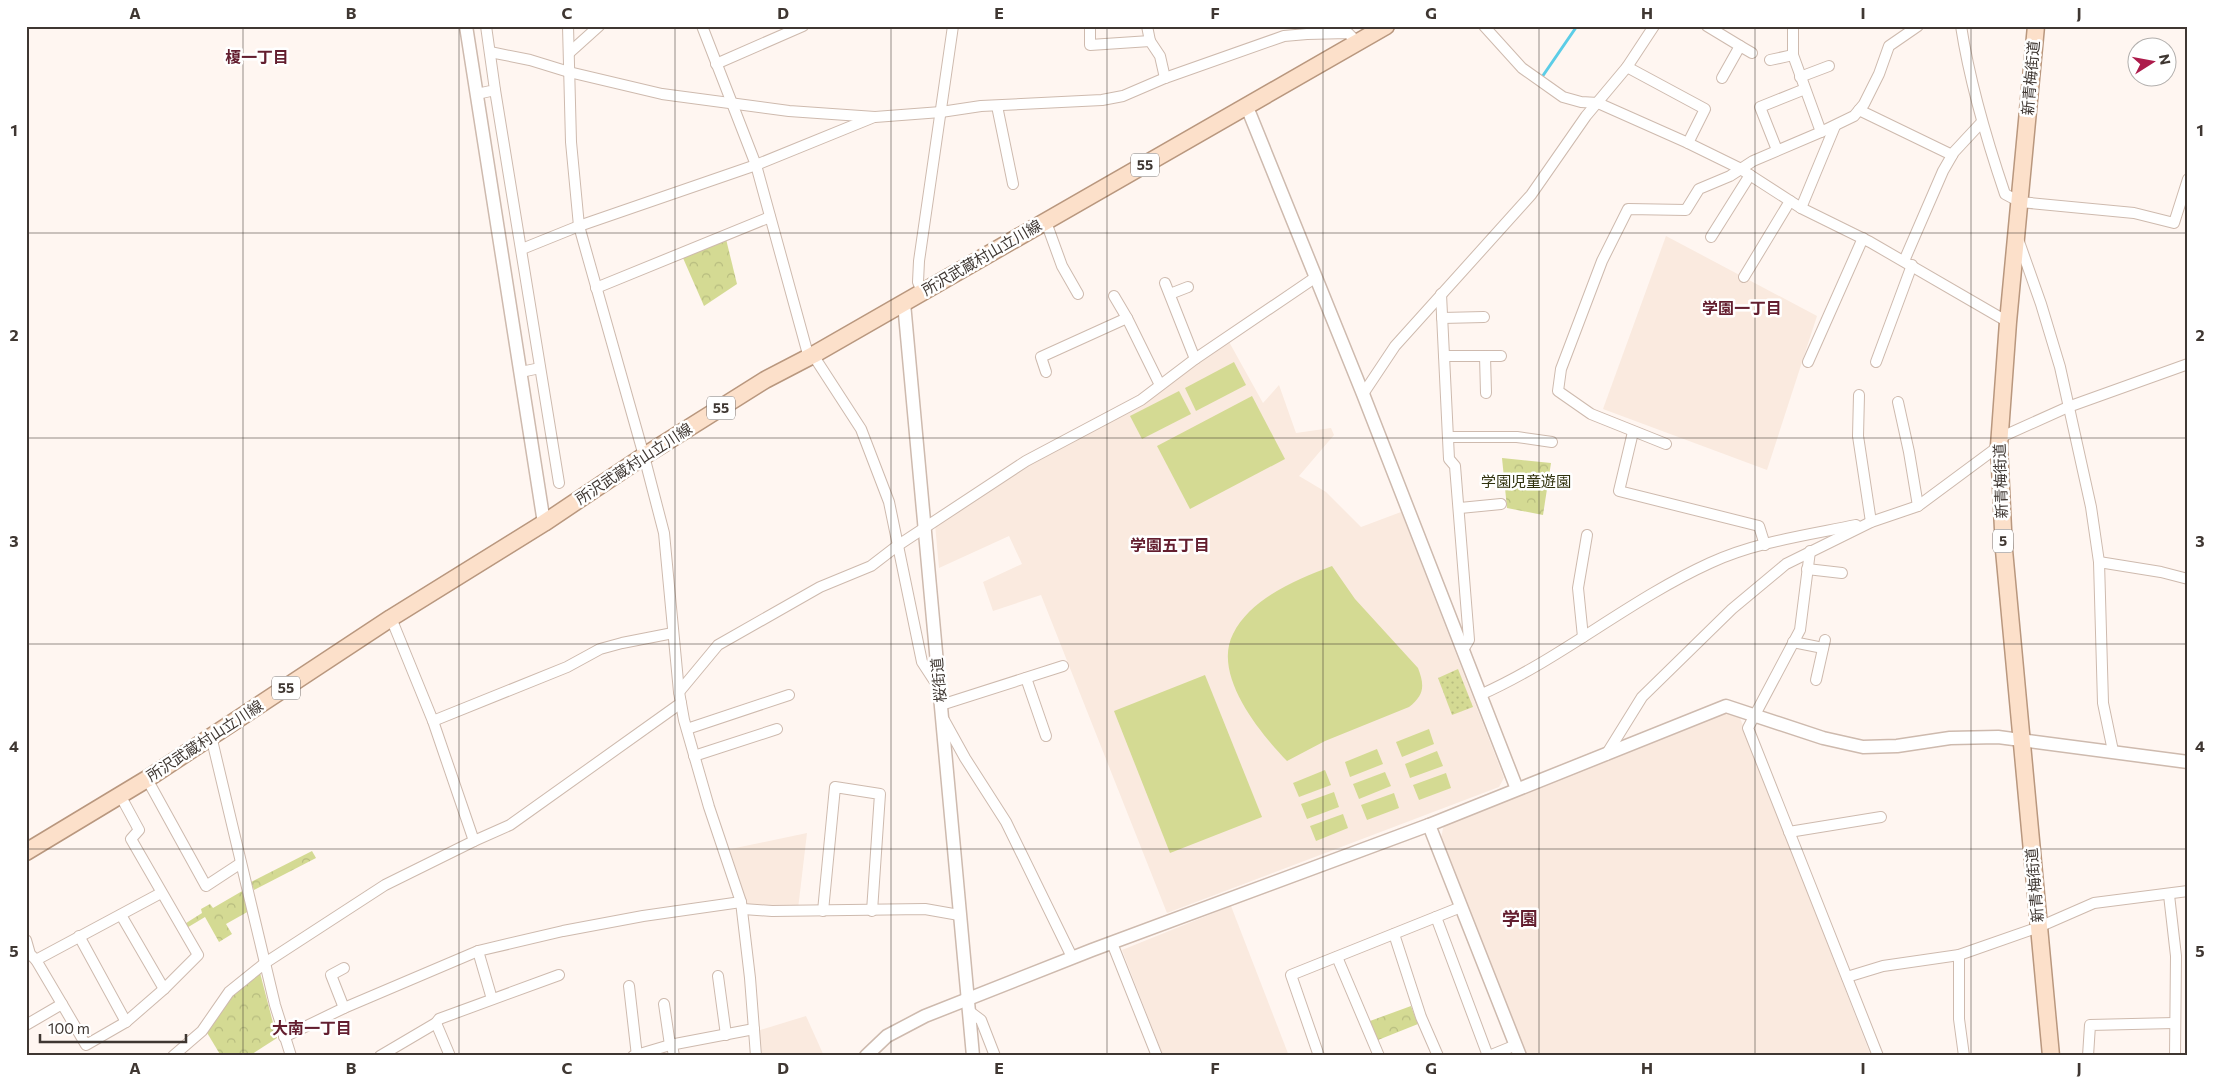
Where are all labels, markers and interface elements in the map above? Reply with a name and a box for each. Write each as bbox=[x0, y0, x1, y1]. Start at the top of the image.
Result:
text: A bbox=[129, 3, 141, 22]
text: B bbox=[346, 3, 357, 22]
text: C bbox=[562, 3, 573, 22]
text: D bbox=[777, 3, 789, 22]
text: E bbox=[994, 3, 1004, 22]
text: F bbox=[1210, 3, 1220, 22]
text: G bbox=[1425, 3, 1437, 22]
text: H bbox=[1641, 3, 1653, 22]
text: I bbox=[1860, 3, 1866, 22]
text: J bbox=[2076, 3, 2082, 22]
north arrow bbox=[2126, 38, 2176, 88]
street label: 新青梅街道 bbox=[2018, 40, 2042, 116]
district label: 榎一丁目 bbox=[225, 47, 289, 66]
text: N bbox=[2156, 53, 2175, 66]
text: 1 bbox=[10, 120, 18, 139]
text: 1 bbox=[2196, 120, 2204, 139]
road number: 55 bbox=[1131, 154, 1159, 176]
street label: 所沢武蔵村山立川線 bbox=[919, 216, 1044, 299]
district label: 学園一丁目 bbox=[1702, 298, 1782, 317]
text: 2 bbox=[9, 325, 19, 344]
text: 2 bbox=[2195, 325, 2205, 344]
road number: 55 bbox=[707, 396, 735, 419]
street label: 所沢武蔵村山立川線 bbox=[572, 419, 695, 507]
street label: 新青梅街道 bbox=[1990, 443, 2010, 519]
park label: 学園児童遊園 bbox=[1481, 472, 1571, 490]
road number: 5 bbox=[1993, 530, 2013, 552]
text: 3 bbox=[9, 531, 19, 550]
text: 3 bbox=[2195, 531, 2205, 550]
district label: 学園五丁目 bbox=[1130, 535, 1210, 554]
street label: 桜街道 bbox=[927, 657, 949, 703]
road number: 55 bbox=[272, 676, 300, 700]
street label: 所沢武蔵村山立川線 bbox=[143, 696, 266, 784]
text: 4 bbox=[9, 736, 19, 755]
text: 4 bbox=[2195, 736, 2205, 755]
street label: 新青梅街道 bbox=[2022, 847, 2046, 923]
district label: 学園 bbox=[1502, 907, 1538, 929]
text: 5 bbox=[9, 941, 19, 960]
text: 5 bbox=[2195, 941, 2205, 960]
scale bar bbox=[40, 1012, 186, 1044]
district label: 大南一丁目 bbox=[272, 1018, 352, 1037]
text: 100 m bbox=[48, 1019, 90, 1037]
text: A bbox=[129, 1058, 141, 1077]
text: B bbox=[346, 1058, 357, 1077]
text: C bbox=[562, 1058, 573, 1077]
text: D bbox=[777, 1058, 789, 1077]
text: E bbox=[994, 1058, 1004, 1077]
text: F bbox=[1210, 1058, 1220, 1077]
text: G bbox=[1425, 1058, 1437, 1077]
text: H bbox=[1641, 1058, 1653, 1077]
text: I bbox=[1860, 1058, 1866, 1077]
text: J bbox=[2076, 1058, 2082, 1077]

